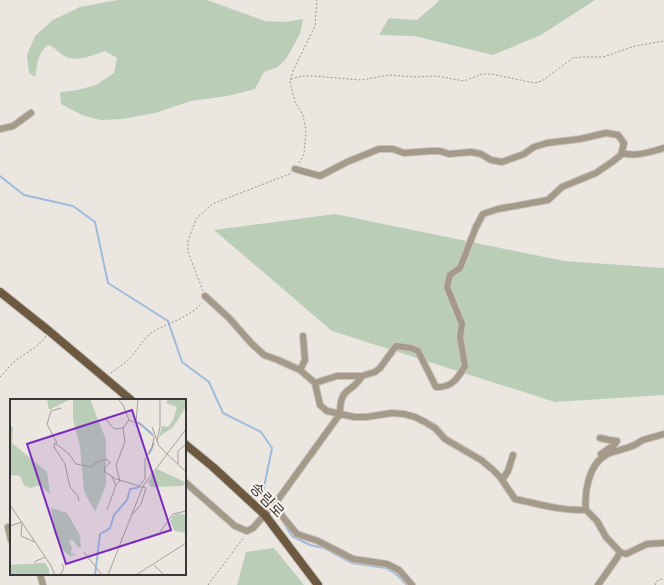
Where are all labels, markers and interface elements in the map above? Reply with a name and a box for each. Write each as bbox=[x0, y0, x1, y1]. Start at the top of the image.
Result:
inset map bbox=[10, 399, 186, 575]
street label: 송림로 bbox=[246, 479, 288, 521]

